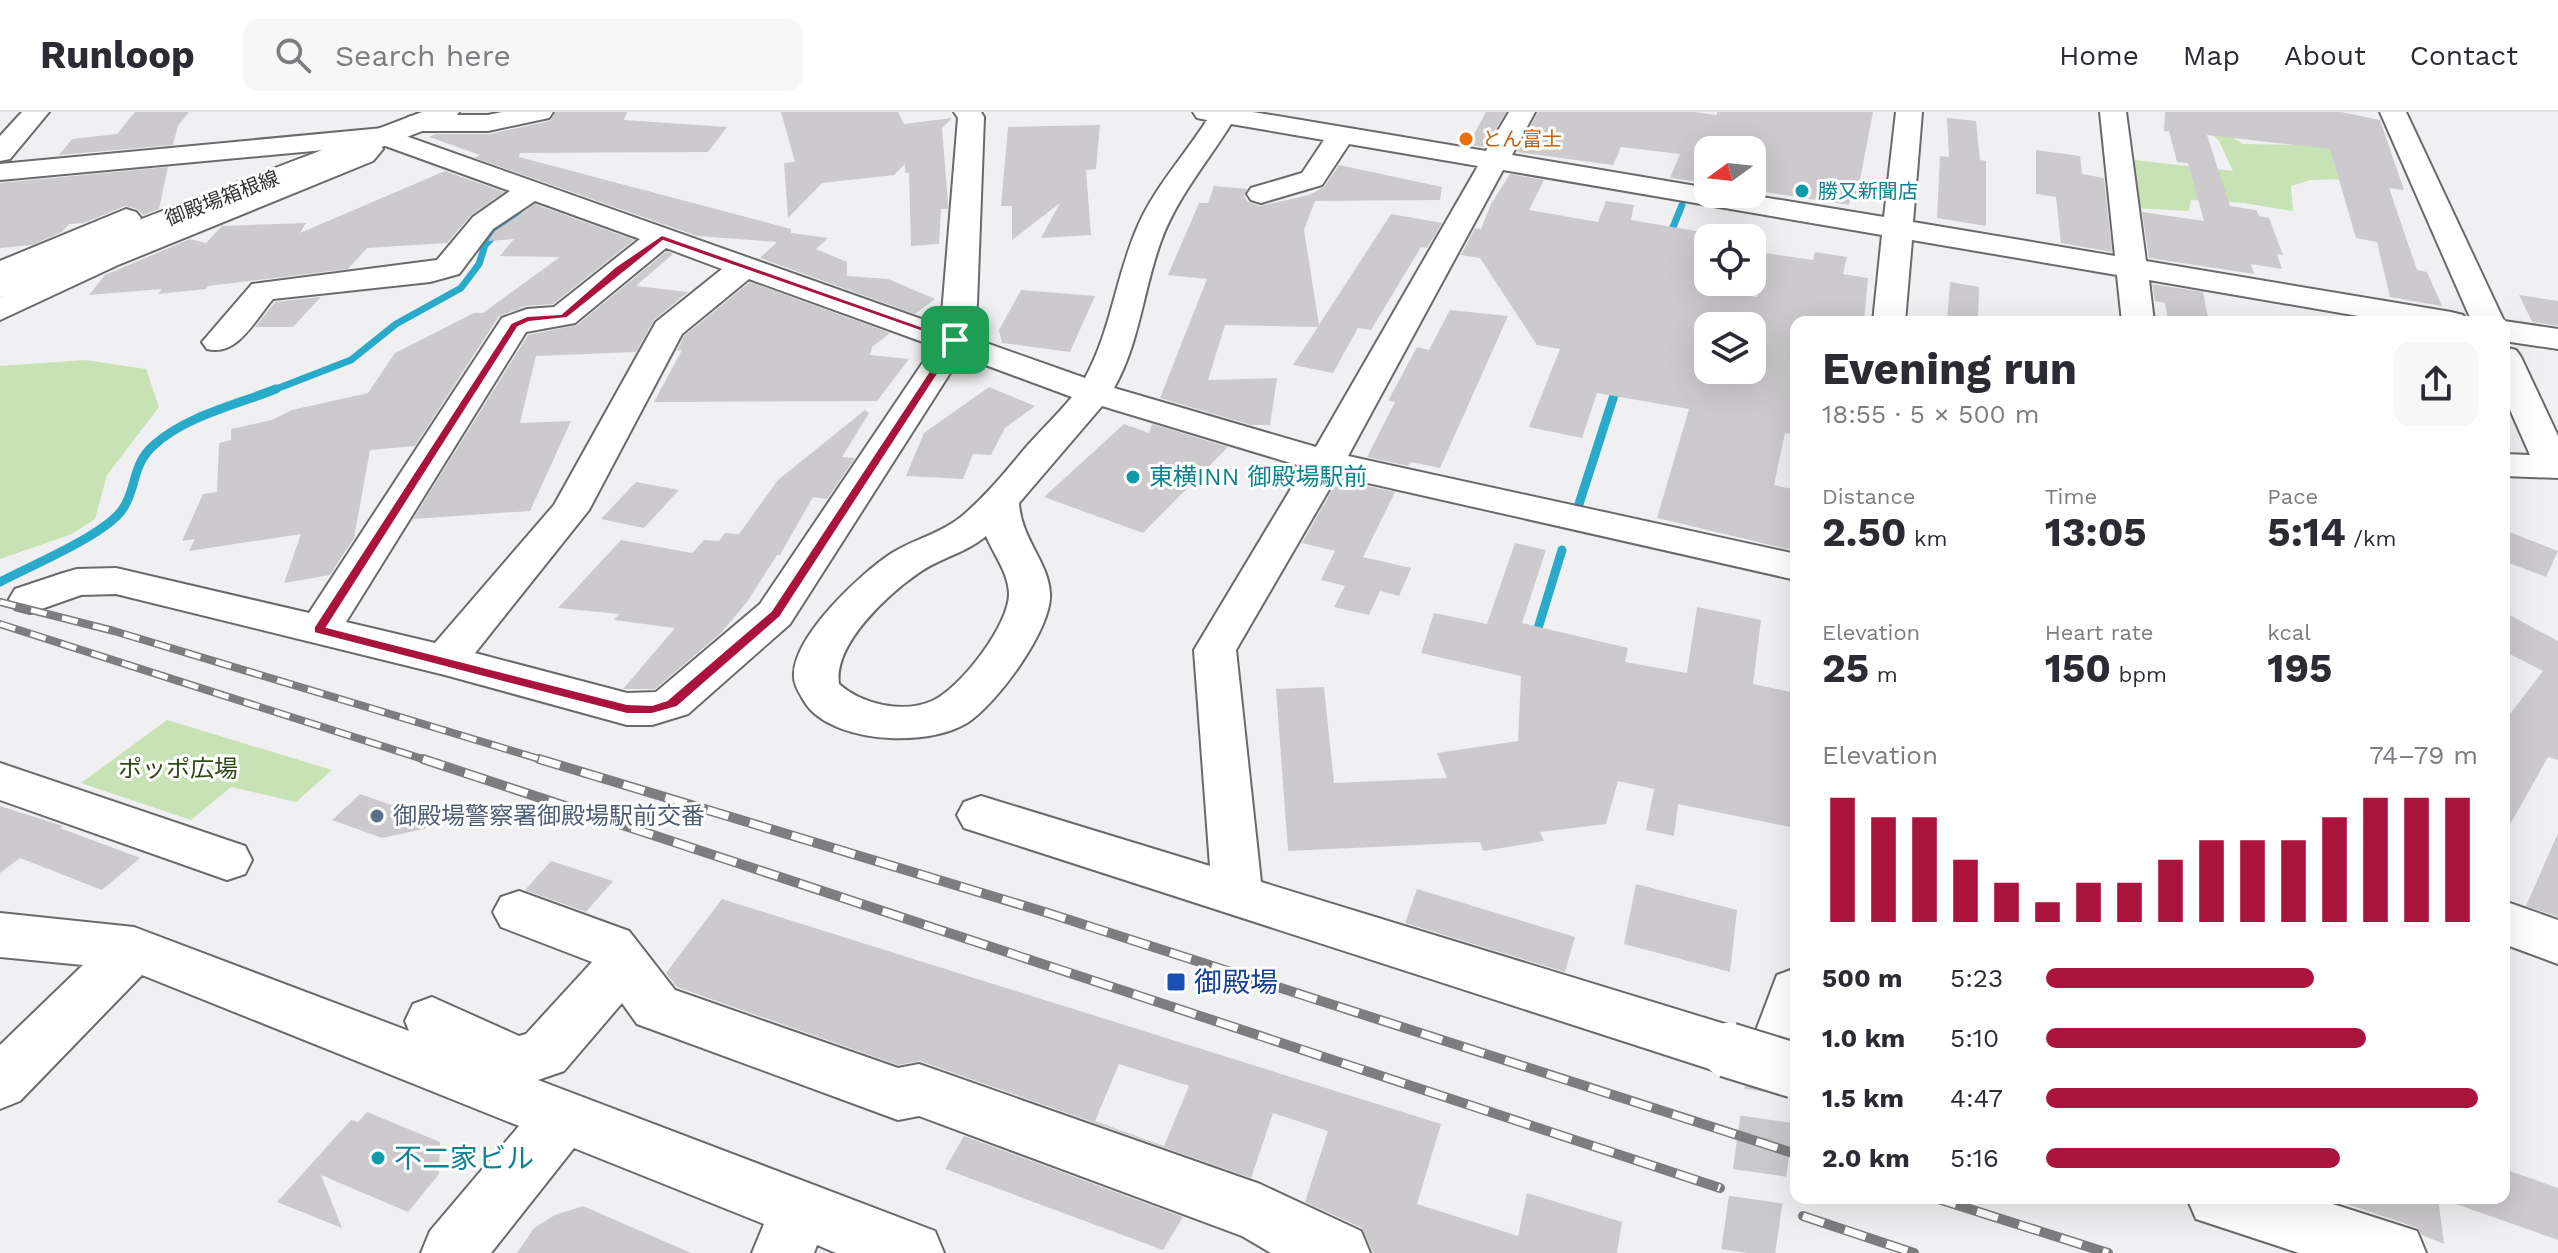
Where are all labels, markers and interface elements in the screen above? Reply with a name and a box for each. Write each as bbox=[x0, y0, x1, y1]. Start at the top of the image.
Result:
search box bbox=[243, 19, 803, 91]
text: Runloop bbox=[40, 33, 195, 77]
icon: search bbox=[271, 33, 315, 77]
text: Search here bbox=[335, 38, 511, 73]
text: Home bbox=[2059, 39, 2139, 72]
text: Map bbox=[2183, 39, 2240, 72]
text: About bbox=[2284, 39, 2366, 72]
text: Contact bbox=[2410, 39, 2518, 72]
place label: とん富士 bbox=[1482, 127, 1562, 151]
marker: とん富士 bbox=[1457, 130, 1475, 148]
north arrow bbox=[1694, 136, 1766, 208]
map controls bbox=[1694, 136, 1766, 384]
street label: 御殿場箱根線 bbox=[162, 165, 282, 231]
place label: 勝又新聞店 bbox=[1818, 179, 1918, 203]
marker: 勝又新聞店 bbox=[1793, 182, 1811, 200]
button: locate bbox=[1694, 224, 1766, 296]
pin bbox=[921, 306, 989, 374]
button: layers bbox=[1694, 312, 1766, 384]
icon: arrive bbox=[933, 318, 977, 362]
button: share bbox=[2394, 342, 2478, 426]
text: Evening run bbox=[1822, 343, 2077, 395]
text: 18:55 · 5 × 500 m bbox=[1822, 399, 2039, 429]
place label: 東横INN 御殿場駅前 bbox=[1149, 463, 1368, 491]
marker: 東横INN 御殿場駅前 bbox=[1124, 468, 1142, 486]
text: Distance bbox=[1822, 484, 1916, 509]
text: Time bbox=[2045, 484, 2097, 509]
text: Pace bbox=[2267, 484, 2318, 509]
text: 2.50 bbox=[1822, 509, 1907, 556]
text: 13:05 bbox=[2045, 509, 2147, 556]
text: 5:14 bbox=[2267, 509, 2346, 556]
text: km bbox=[1907, 526, 1947, 551]
text: /km bbox=[2346, 526, 2396, 551]
text: Elevation bbox=[1822, 620, 1920, 645]
text: Heart rate bbox=[2045, 620, 2153, 645]
text: kcal bbox=[2267, 620, 2311, 645]
text: 25 bbox=[1822, 645, 1869, 692]
text: 150 bbox=[2045, 645, 2111, 692]
text: 195 bbox=[2267, 645, 2332, 692]
text: m bbox=[1869, 662, 1898, 687]
text: bpm bbox=[2111, 662, 2167, 687]
text: Elevation bbox=[1822, 740, 1938, 770]
text: 74–79 m bbox=[2369, 740, 2478, 770]
park label: ポッポ広場 bbox=[118, 755, 238, 783]
place label: 御殿場警察署御殿場駅前交番 bbox=[393, 802, 705, 830]
marker: 御殿場警察署御殿場駅前交番 bbox=[368, 807, 386, 825]
text: 500 m bbox=[1822, 963, 1903, 993]
text: 5:23 bbox=[1950, 963, 2003, 993]
place label: 御殿場 bbox=[1194, 966, 1278, 999]
marker: 御殿場 bbox=[1165, 971, 1187, 993]
text: 1.0 km bbox=[1822, 1023, 1905, 1053]
text: 5:10 bbox=[1950, 1023, 1999, 1053]
text: 1.5 km bbox=[1822, 1083, 1904, 1113]
text: 4:47 bbox=[1950, 1083, 2003, 1113]
place label: 不二家ビル bbox=[394, 1142, 534, 1175]
text: 2.0 km bbox=[1822, 1143, 1910, 1173]
text: 5:16 bbox=[1950, 1143, 1999, 1173]
marker: 不二家ビル bbox=[369, 1149, 387, 1167]

